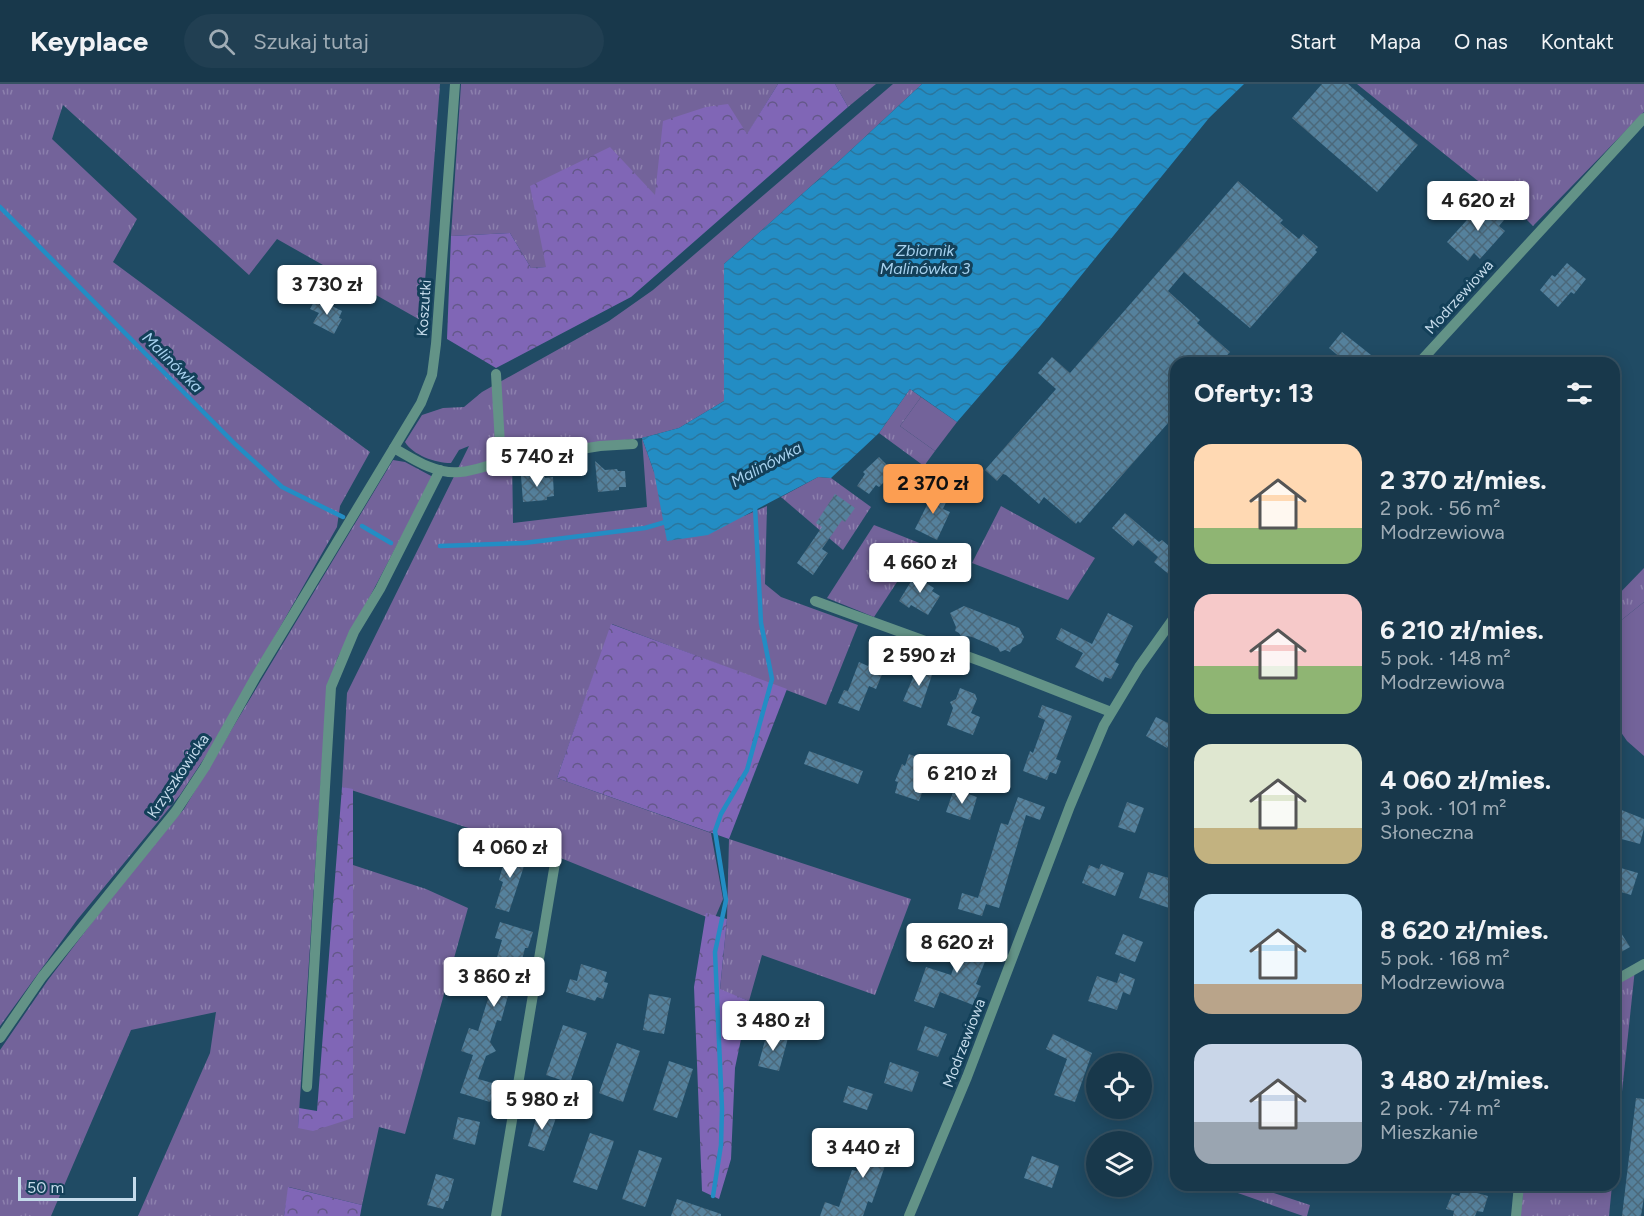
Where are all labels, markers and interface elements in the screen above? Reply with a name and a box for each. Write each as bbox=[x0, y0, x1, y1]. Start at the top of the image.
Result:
search box bbox=[184, 14, 604, 68]
text: Keyplace bbox=[30, 24, 148, 58]
icon: search bbox=[205, 25, 238, 58]
text: Szukaj tutaj bbox=[253, 28, 369, 55]
text: Start bbox=[1290, 29, 1336, 54]
text: Mapa bbox=[1369, 29, 1421, 54]
text: O nas bbox=[1454, 29, 1508, 54]
text: Kontakt bbox=[1541, 29, 1614, 54]
pin: 4 620 zł bbox=[1416, 181, 1540, 232]
text: 4 620 zł bbox=[1441, 188, 1515, 212]
water label: Zbiornik Malinówka 3 bbox=[880, 241, 971, 278]
street label: Modrzewiowa bbox=[1421, 256, 1497, 338]
pin: 3 730 zł bbox=[265, 265, 389, 316]
text: 3 730 zł bbox=[291, 272, 363, 296]
street label: Koszutki bbox=[413, 279, 435, 337]
water label: Malinówka bbox=[138, 328, 207, 397]
text: Oferty: 13 bbox=[1194, 377, 1314, 409]
icon: filters bbox=[1563, 377, 1596, 410]
pin: 5 740 zł bbox=[475, 437, 599, 488]
water label: Malinówka bbox=[727, 438, 805, 491]
text: 5 740 zł bbox=[500, 444, 574, 468]
pin: 2 370 zł bbox=[871, 464, 995, 515]
text: 2 370 zł/mies. bbox=[1380, 464, 1547, 496]
icon: home bbox=[1242, 468, 1314, 540]
text: 2 370 zł bbox=[897, 471, 969, 495]
text: 2 pok. · 56 m² bbox=[1380, 496, 1500, 520]
text: Modrzewiowa bbox=[1380, 520, 1505, 544]
pin: 4 660 zł bbox=[858, 543, 982, 594]
text: 4 660 zł bbox=[883, 550, 957, 574]
text: 6 210 zł/mies. bbox=[1380, 614, 1544, 646]
icon: home bbox=[1242, 618, 1314, 690]
pin: 2 590 zł bbox=[857, 636, 981, 687]
text: 2 590 zł bbox=[883, 643, 955, 667]
text: 5 pok. · 148 m² bbox=[1380, 646, 1511, 670]
text: Modrzewiowa bbox=[1380, 670, 1505, 694]
street label: Krzyszkowicka bbox=[143, 731, 213, 821]
pin: 6 210 zł bbox=[900, 754, 1024, 805]
text: 6 210 zł bbox=[927, 761, 997, 785]
text: 4 060 zł/mies. bbox=[1380, 764, 1551, 796]
icon: home bbox=[1242, 768, 1314, 840]
text: 3 pok. · 101 m² bbox=[1380, 796, 1507, 820]
text: Słoneczna bbox=[1380, 820, 1474, 844]
pin: 4 060 zł bbox=[448, 828, 572, 879]
text: 4 060 zł bbox=[473, 835, 547, 859]
text: 8 620 zł/mies. bbox=[1380, 914, 1549, 946]
icon: home bbox=[1242, 918, 1314, 990]
pin: 8 620 zł bbox=[895, 923, 1019, 974]
text: 8 620 zł bbox=[920, 930, 994, 954]
text: 5 pok. · 168 m² bbox=[1380, 946, 1510, 970]
pin: 3 860 zł bbox=[432, 957, 556, 1008]
text: 3 860 zł bbox=[458, 964, 530, 988]
text: Modrzewiowa bbox=[1380, 970, 1505, 994]
street label: Modrzewiowa bbox=[939, 996, 989, 1090]
pin: 3 480 zł bbox=[711, 1001, 835, 1052]
text: 3 480 zł bbox=[736, 1008, 810, 1032]
map controls bbox=[1086, 1053, 1152, 1197]
button: locate bbox=[1086, 1053, 1152, 1119]
text: 3 480 zł/mies. bbox=[1380, 1064, 1550, 1096]
icon: home bbox=[1242, 1068, 1314, 1140]
pin: 5 980 zł bbox=[480, 1080, 604, 1131]
text: 5 980 zł bbox=[505, 1087, 579, 1111]
text: 2 pok. · 74 m² bbox=[1380, 1096, 1501, 1120]
text: Mieszkanie bbox=[1380, 1120, 1478, 1144]
pin: 3 440 zł bbox=[801, 1128, 925, 1179]
button: layers bbox=[1086, 1131, 1152, 1197]
text: 3 440 zł bbox=[826, 1135, 900, 1159]
scale bar bbox=[18, 1174, 136, 1202]
text: 50 m bbox=[27, 1178, 64, 1197]

